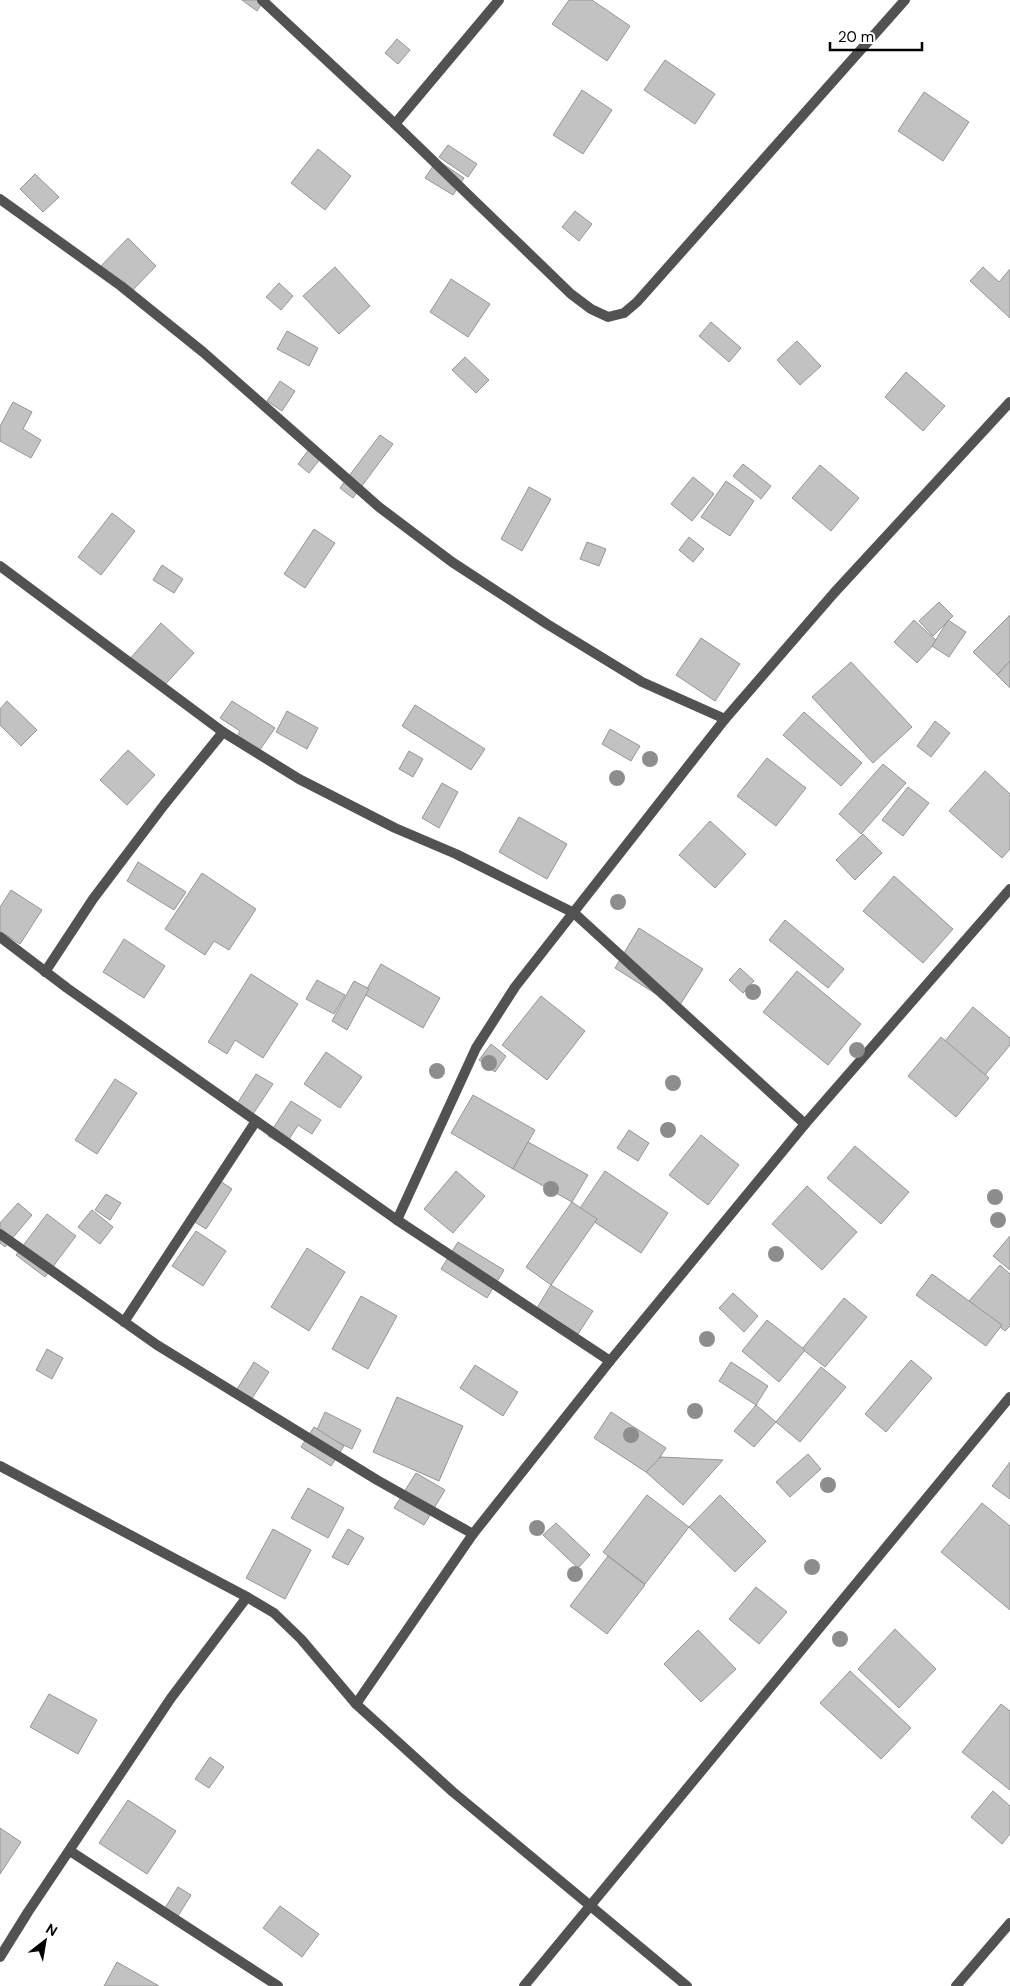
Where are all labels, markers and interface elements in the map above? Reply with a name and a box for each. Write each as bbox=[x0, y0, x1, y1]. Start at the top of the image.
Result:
scale bar bbox=[830, 20, 922, 52]
text: 20 m bbox=[838, 27, 874, 47]
north arrow bbox=[20, 1916, 70, 1966]
text: N bbox=[43, 1920, 61, 1940]

